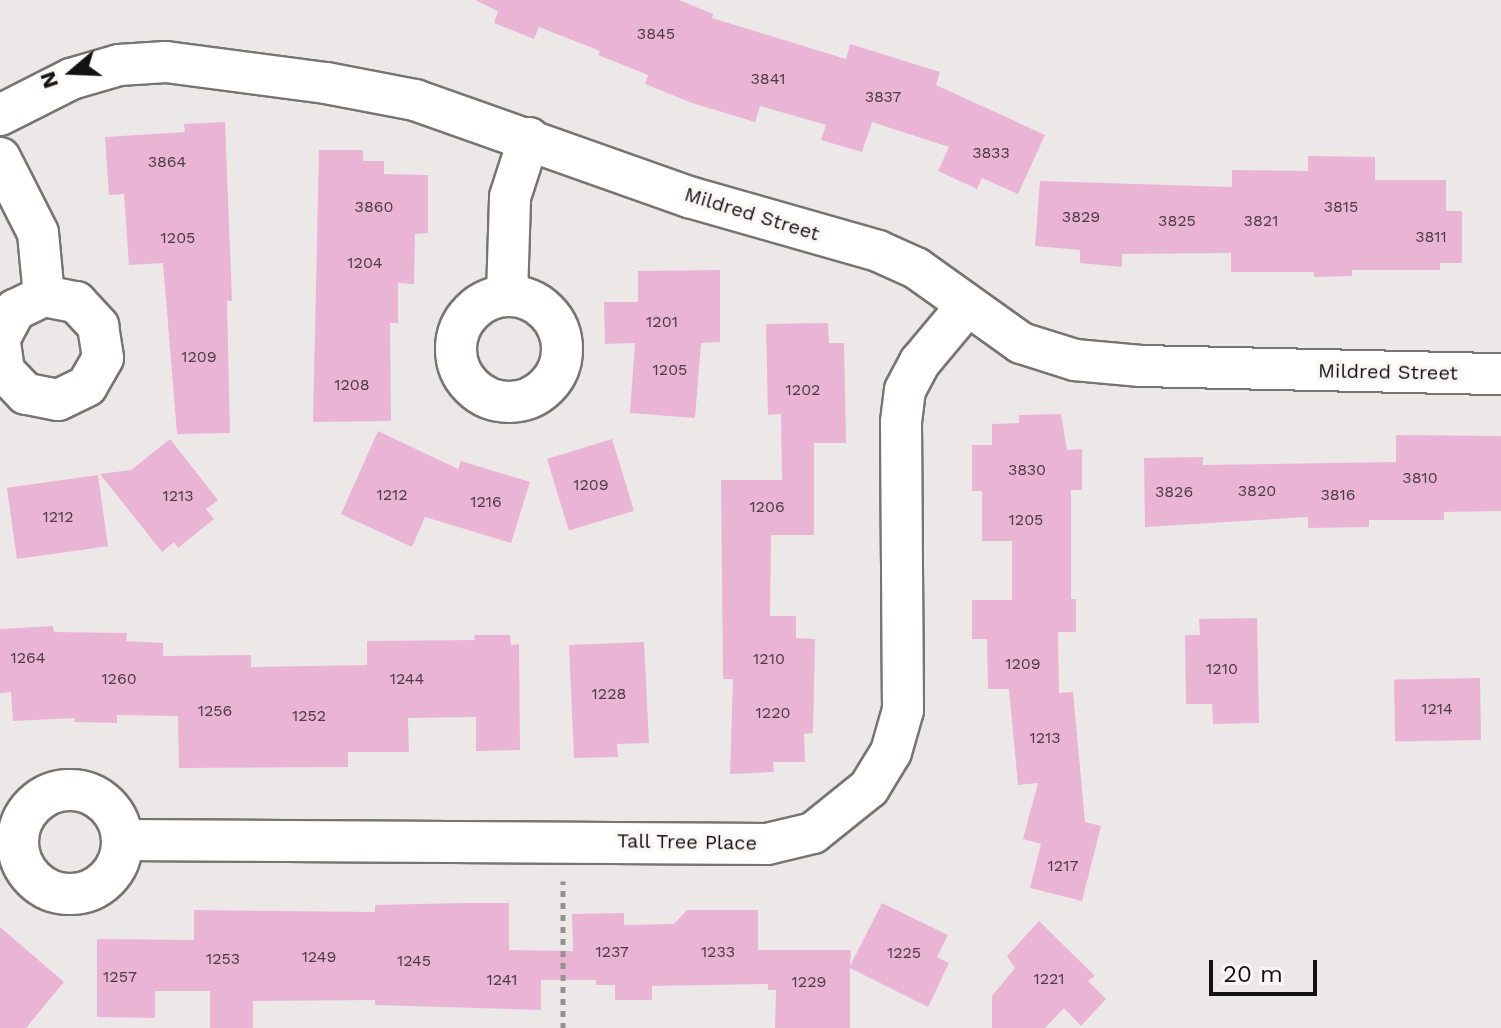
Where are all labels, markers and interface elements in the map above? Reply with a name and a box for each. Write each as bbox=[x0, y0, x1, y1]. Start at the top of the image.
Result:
house number: 3845 bbox=[637, 24, 675, 44]
north arrow bbox=[32, 32, 112, 112]
text: N bbox=[34, 68, 63, 92]
house number: 3841 bbox=[751, 69, 785, 89]
house number: 3837 bbox=[865, 87, 901, 107]
house number: 3833 bbox=[972, 143, 1010, 163]
house number: 3864 bbox=[148, 152, 186, 172]
street label: Mildred Street bbox=[682, 182, 822, 246]
house number: 3860 bbox=[355, 197, 393, 217]
house number: 3815 bbox=[1324, 197, 1358, 217]
house number: 3829 bbox=[1062, 207, 1100, 227]
house number: 3825 bbox=[1158, 211, 1196, 231]
house number: 3821 bbox=[1244, 211, 1278, 231]
house number: 3811 bbox=[1415, 227, 1447, 247]
house number: 1205 bbox=[161, 228, 195, 248]
house number: 1204 bbox=[347, 253, 383, 273]
house number: 1201 bbox=[646, 312, 678, 332]
house number: 1209 bbox=[181, 347, 217, 367]
street label: Mildred Street bbox=[1318, 359, 1458, 385]
house number: 1205 bbox=[653, 360, 687, 380]
house number: 1208 bbox=[334, 375, 370, 395]
house number: 1202 bbox=[786, 380, 820, 400]
house number: 3830 bbox=[1008, 460, 1046, 480]
house number: 3810 bbox=[1402, 468, 1438, 488]
house number: 1209 bbox=[573, 475, 609, 495]
house number: 3820 bbox=[1238, 481, 1276, 501]
house number: 3826 bbox=[1155, 482, 1193, 502]
house number: 1212 bbox=[376, 485, 408, 505]
house number: 3816 bbox=[1320, 485, 1356, 505]
house number: 1213 bbox=[162, 486, 194, 506]
house number: 1216 bbox=[470, 492, 502, 512]
house number: 1206 bbox=[749, 497, 785, 517]
house number: 1212 bbox=[42, 507, 74, 527]
house number: 1205 bbox=[1009, 510, 1043, 530]
house number: 1264 bbox=[10, 648, 46, 668]
house number: 1210 bbox=[753, 649, 785, 669]
house number: 1209 bbox=[1005, 654, 1041, 674]
house number: 1210 bbox=[1206, 659, 1238, 679]
house number: 1260 bbox=[101, 669, 137, 689]
house number: 1244 bbox=[390, 669, 424, 689]
house number: 1228 bbox=[592, 684, 626, 704]
house number: 1214 bbox=[1421, 699, 1453, 719]
house number: 1256 bbox=[198, 701, 232, 721]
house number: 1220 bbox=[756, 703, 790, 723]
house number: 1252 bbox=[292, 706, 326, 726]
house number: 1213 bbox=[1029, 728, 1061, 748]
street label: Tall Tree Place bbox=[616, 829, 758, 855]
house number: 1217 bbox=[1048, 856, 1078, 876]
house number: 1237 bbox=[595, 942, 629, 962]
house number: 1233 bbox=[701, 942, 735, 962]
house number: 1225 bbox=[887, 943, 921, 963]
scale bar bbox=[1213, 944, 1321, 994]
house number: 1249 bbox=[302, 947, 336, 967]
house number: 1253 bbox=[206, 949, 240, 969]
house number: 1245 bbox=[397, 951, 431, 971]
text: 20 m bbox=[1223, 960, 1283, 988]
house number: 1257 bbox=[103, 967, 137, 987]
house number: 1221 bbox=[1033, 969, 1065, 989]
house number: 1241 bbox=[487, 970, 517, 990]
house number: 1229 bbox=[792, 972, 826, 992]

